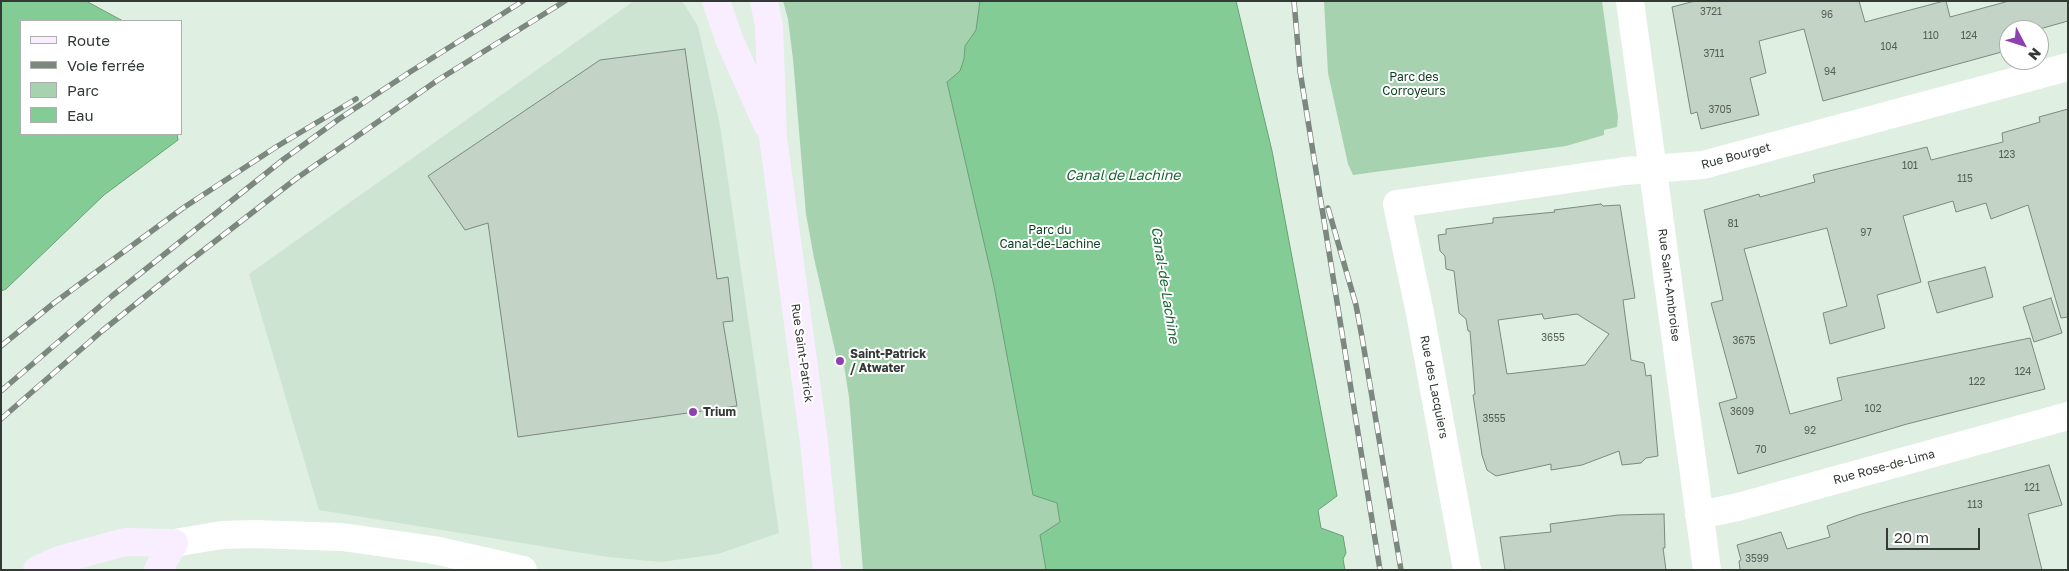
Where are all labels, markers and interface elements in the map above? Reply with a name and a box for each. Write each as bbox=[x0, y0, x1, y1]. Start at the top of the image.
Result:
house number: 3721 bbox=[1700, 6, 1722, 18]
house number: 96 bbox=[1821, 9, 1833, 21]
legend bbox=[20, 20, 182, 135]
north arrow bbox=[1999, 20, 2049, 70]
house number: 110 bbox=[1923, 30, 1939, 42]
house number: 124 bbox=[1961, 30, 1977, 42]
text: Route bbox=[67, 31, 110, 49]
house number: 104 bbox=[1880, 41, 1898, 53]
text: N bbox=[2025, 45, 2045, 64]
house number: 3711 bbox=[1704, 48, 1724, 60]
text: Voie ferrée bbox=[67, 56, 145, 74]
house number: 94 bbox=[1824, 66, 1836, 78]
park label: Parc des Corroyeurs bbox=[1382, 70, 1446, 98]
text: Parc bbox=[67, 81, 99, 99]
house number: 3705 bbox=[1708, 104, 1732, 116]
text: Eau bbox=[67, 106, 94, 124]
street label: Rue Bourget bbox=[1700, 140, 1772, 172]
house number: 123 bbox=[1999, 149, 2015, 161]
house number: 101 bbox=[1902, 160, 1918, 172]
water label: Canal de Lachine bbox=[1066, 168, 1180, 184]
house number: 115 bbox=[1957, 173, 1973, 185]
house number: 81 bbox=[1728, 218, 1738, 230]
park label: Parc du Canal-de-Lachine bbox=[999, 223, 1101, 251]
water label: Canal-de-Lachine bbox=[1147, 225, 1183, 345]
house number: 97 bbox=[1860, 227, 1872, 239]
street label: Rue Saint-Ambroise bbox=[1655, 228, 1683, 342]
street label: Rue Saint-Patrick bbox=[788, 303, 816, 403]
house number: 3655 bbox=[1541, 332, 1565, 344]
street label: Rue des Lacquiers bbox=[1417, 334, 1451, 440]
house number: 3675 bbox=[1733, 335, 1755, 347]
place label: Saint-Patrick / Atwater bbox=[850, 347, 926, 375]
marker: Saint-Patrick / Atwater bbox=[834, 355, 846, 367]
house number: 124 bbox=[2015, 366, 2031, 378]
house number: 122 bbox=[1969, 376, 1985, 388]
house number: 102 bbox=[1865, 403, 1881, 415]
place label: Trium bbox=[703, 405, 736, 419]
marker: Trium bbox=[687, 406, 699, 418]
house number: 3609 bbox=[1730, 406, 1754, 418]
house number: 3555 bbox=[1482, 413, 1506, 425]
house number: 92 bbox=[1804, 425, 1816, 437]
house number: 70 bbox=[1755, 444, 1767, 456]
street label: Rue Rose-de-Lima bbox=[1832, 447, 1936, 487]
house number: 121 bbox=[2024, 482, 2040, 494]
house number: 113 bbox=[1967, 499, 1983, 511]
scale bar bbox=[1889, 518, 1983, 550]
text: 20 m bbox=[1894, 528, 1929, 546]
house number: 3599 bbox=[1745, 553, 1769, 565]

